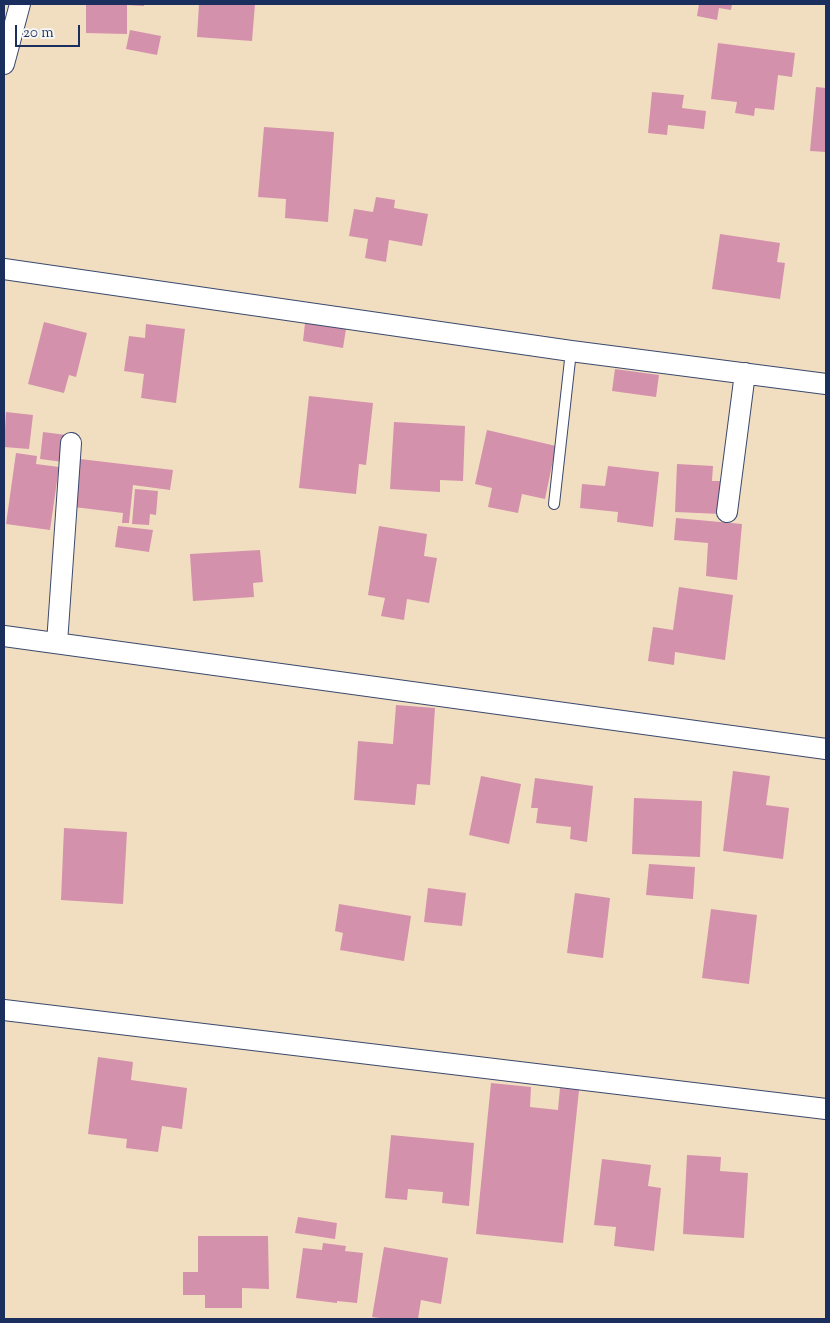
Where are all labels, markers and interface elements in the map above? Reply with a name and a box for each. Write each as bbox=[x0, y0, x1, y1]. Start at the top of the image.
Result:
scale bar bbox=[18, 15, 82, 47]
text: 20 m bbox=[23, 23, 54, 44]

